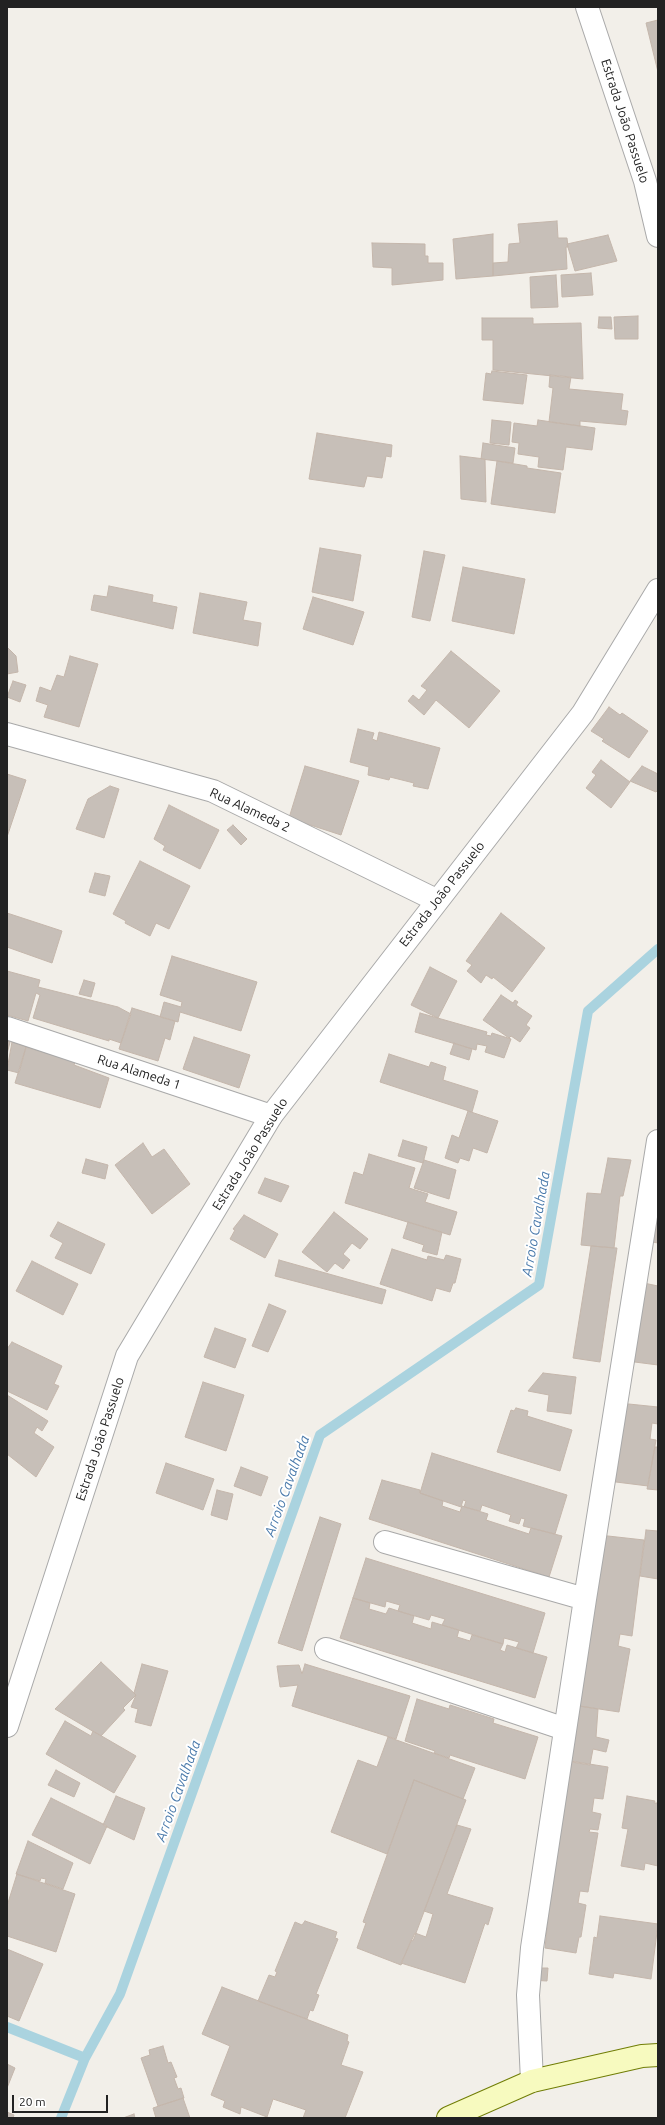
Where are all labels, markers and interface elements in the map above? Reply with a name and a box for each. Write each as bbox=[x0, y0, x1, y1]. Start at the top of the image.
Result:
street label: Estrada João Passuelo bbox=[598, 57, 652, 185]
street label: Rua Alameda 2 bbox=[207, 785, 293, 835]
street label: Estrada João Passuelo bbox=[396, 838, 488, 950]
street label: Rua Alameda 1 bbox=[95, 1051, 183, 1093]
street label: Estrada João Passuelo bbox=[209, 1095, 291, 1213]
water label: Arroio Cavalhada bbox=[518, 1170, 554, 1278]
street label: Estrada João Passuelo bbox=[73, 1375, 127, 1503]
water label: Arroio Cavalhada bbox=[261, 1433, 313, 1539]
water label: Arroio Cavalhada bbox=[152, 1738, 204, 1844]
scale bar bbox=[14, 2087, 110, 2113]
text: 20 m bbox=[19, 2095, 46, 2108]

